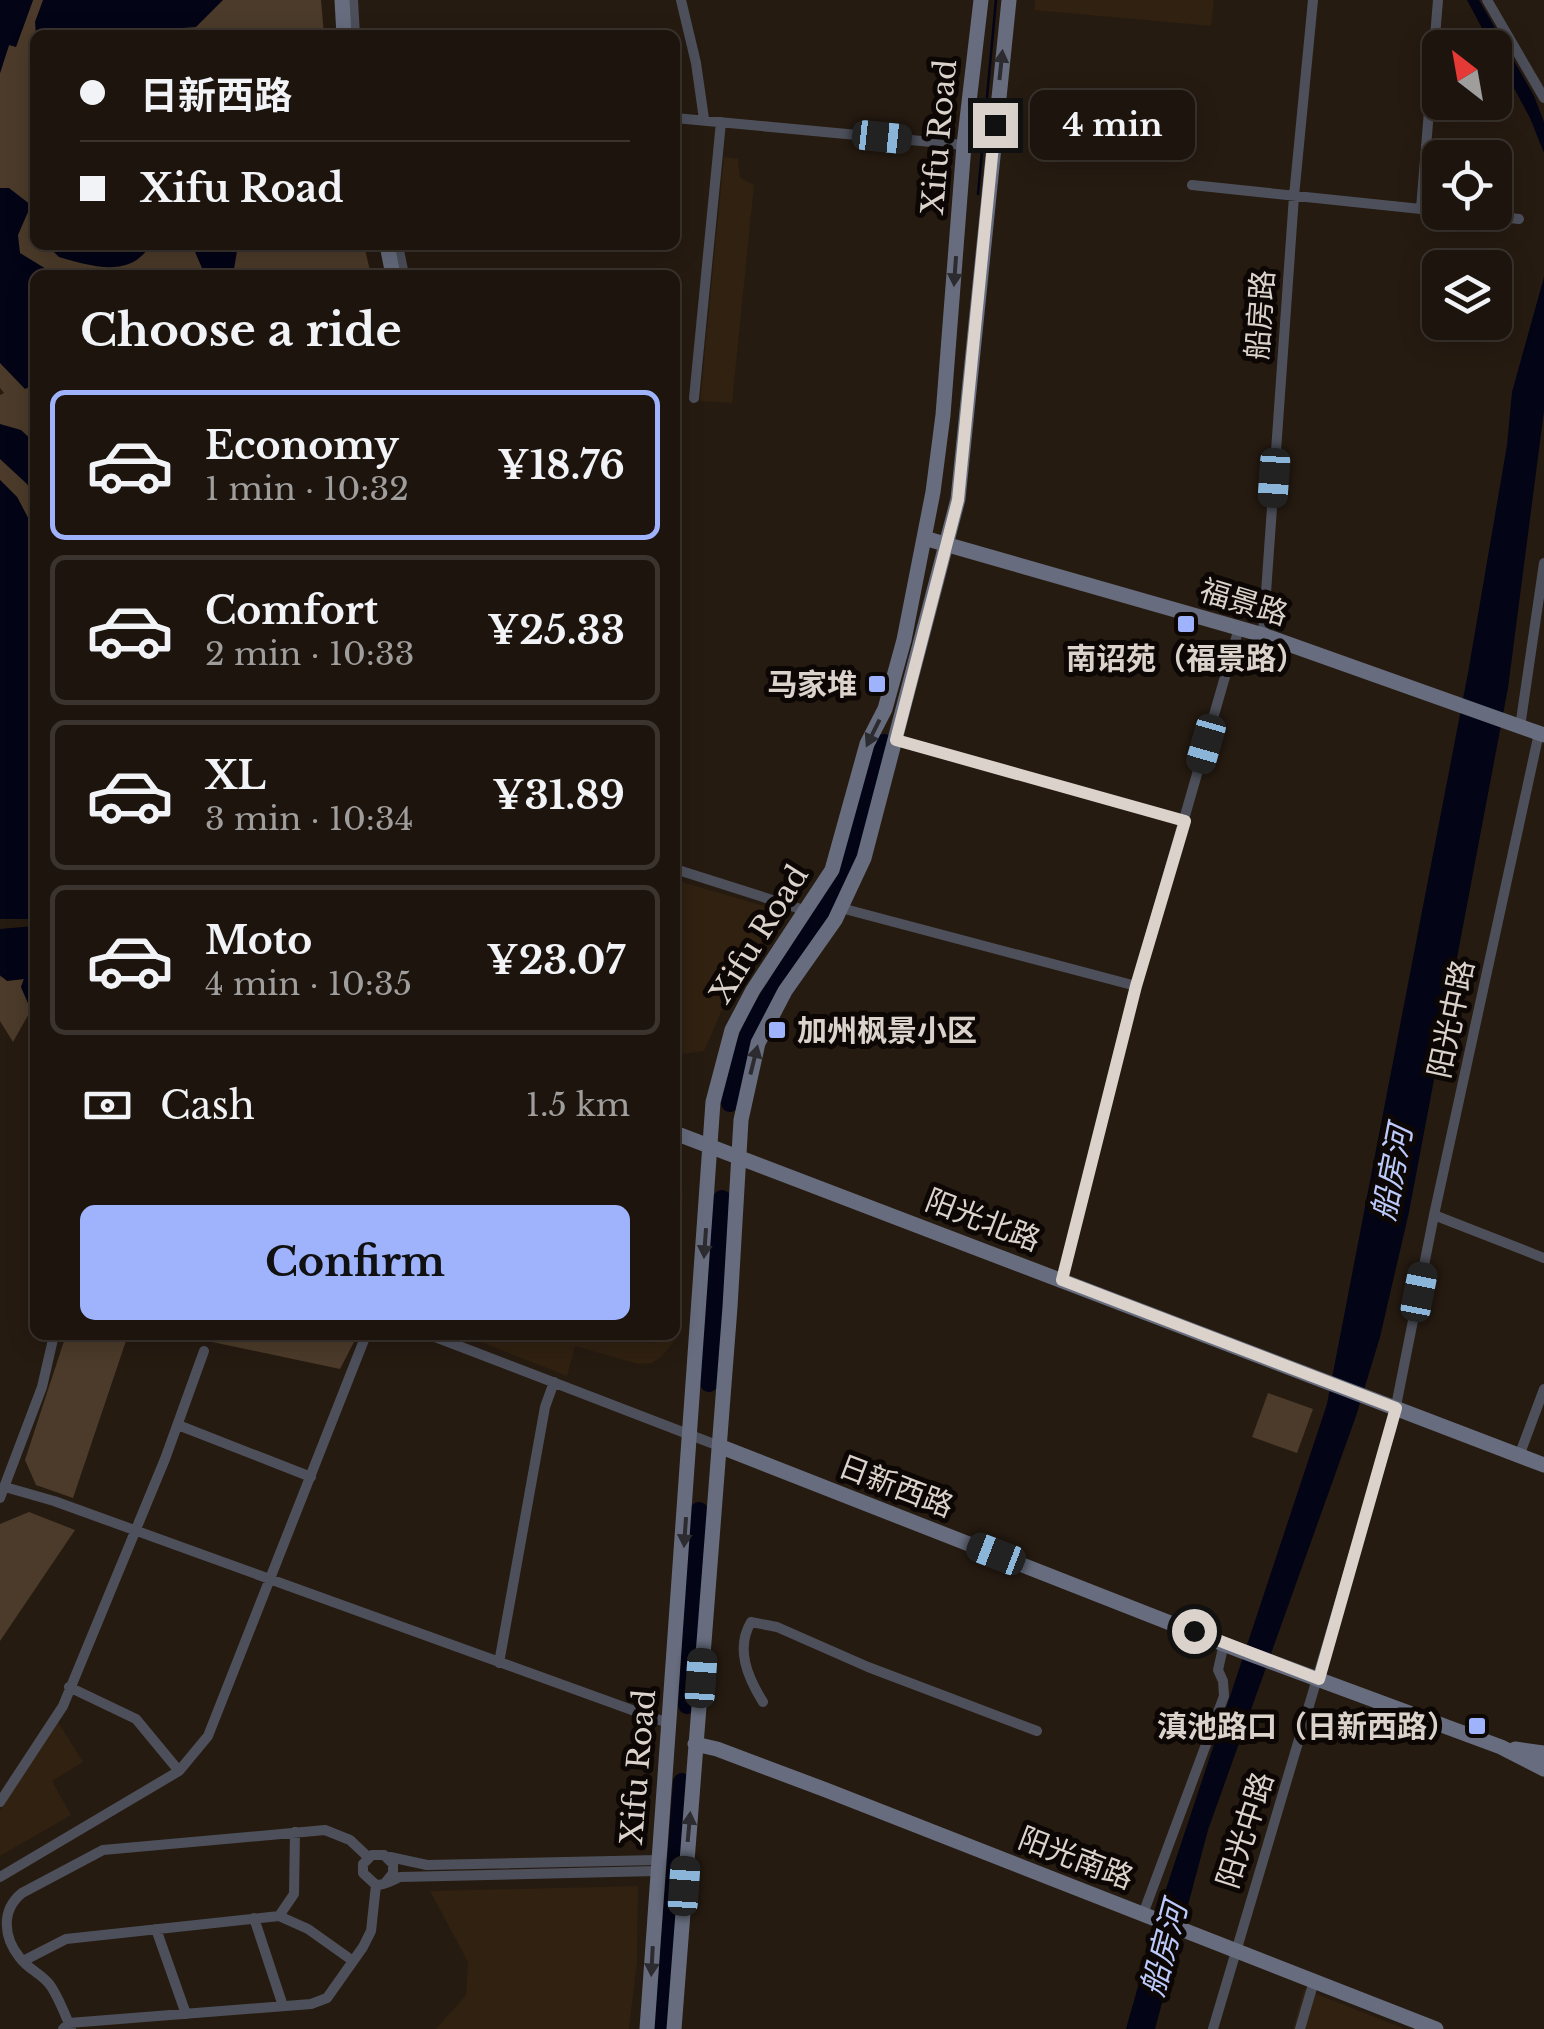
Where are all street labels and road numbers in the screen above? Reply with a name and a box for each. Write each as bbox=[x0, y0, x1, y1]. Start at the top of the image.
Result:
street label: Xifu Road bbox=[914, 58, 964, 216]
street label: 船房路 bbox=[1238, 269, 1282, 361]
street label: 福景路 bbox=[1196, 571, 1292, 633]
street label: Xifu Road bbox=[702, 858, 816, 1010]
street label: 阳光中路 bbox=[1420, 956, 1482, 1082]
street label: 阳光北路 bbox=[920, 1181, 1046, 1259]
street label: 日新西路 bbox=[833, 1447, 959, 1525]
street label: Xifu Road bbox=[613, 1688, 663, 1846]
street label: 阳光中路 bbox=[1209, 1767, 1281, 1893]
street label: 阳光南路 bbox=[1013, 1819, 1139, 1897]

